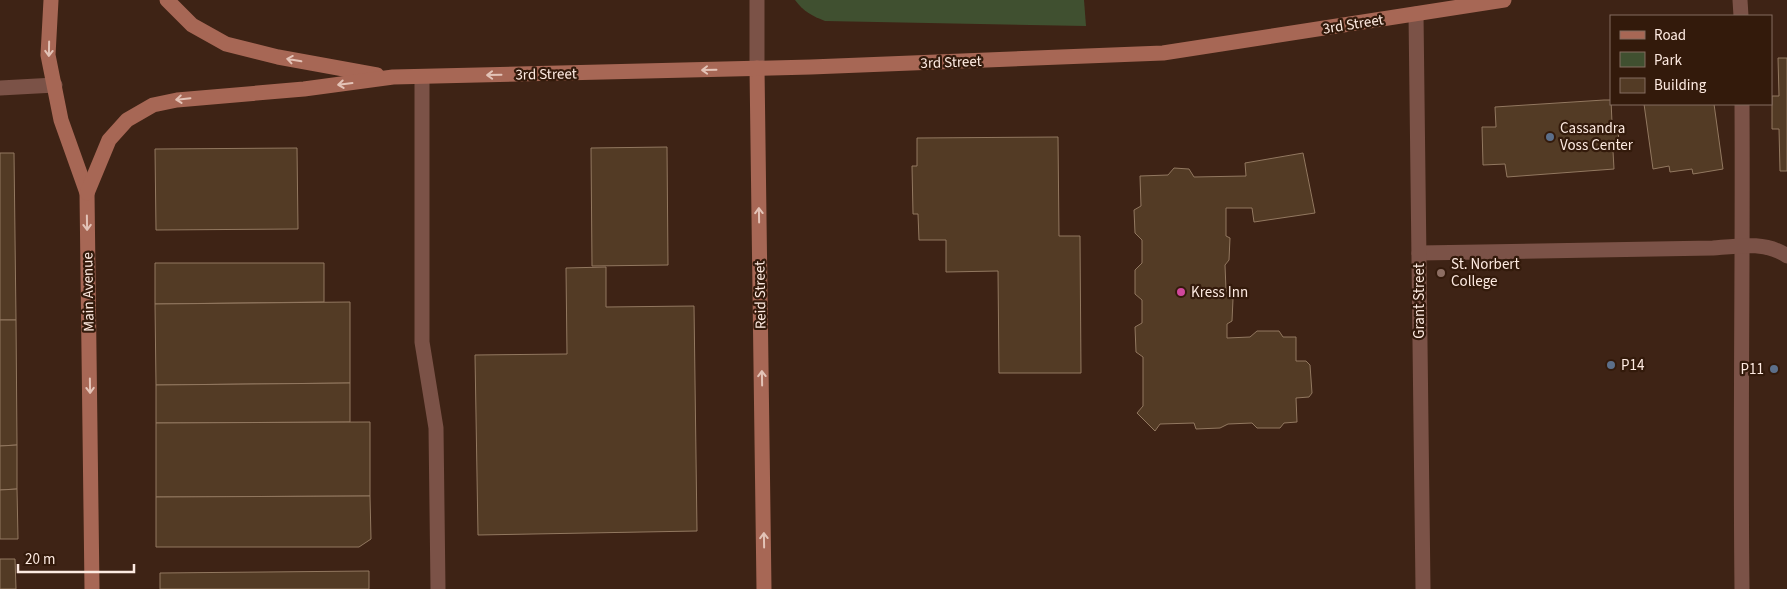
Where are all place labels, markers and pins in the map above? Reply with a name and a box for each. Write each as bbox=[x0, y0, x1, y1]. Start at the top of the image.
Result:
place label: Cassandra Voss Center bbox=[1560, 118, 1634, 156]
marker: Cassandra Voss Center bbox=[1544, 131, 1556, 143]
place label: St. Norbert College bbox=[1451, 254, 1520, 292]
marker: St. Norbert College bbox=[1435, 267, 1447, 279]
place label: Kress Inn bbox=[1191, 282, 1248, 303]
marker: Kress Inn bbox=[1175, 286, 1187, 298]
place label: P14 bbox=[1621, 355, 1645, 376]
marker: P14 bbox=[1605, 359, 1617, 371]
place label: P11 bbox=[1741, 359, 1764, 380]
marker: P11 bbox=[1768, 363, 1780, 375]

